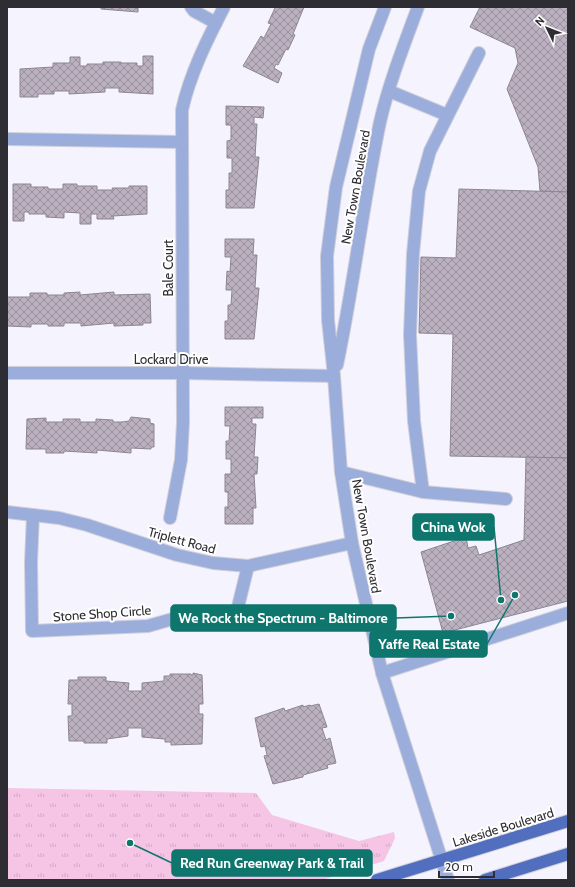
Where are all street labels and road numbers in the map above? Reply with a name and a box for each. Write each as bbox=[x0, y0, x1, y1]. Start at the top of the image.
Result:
street label: New Town Boulevard bbox=[337, 129, 373, 245]
street label: Bale Court bbox=[160, 239, 176, 296]
street label: Lockard Drive bbox=[134, 351, 209, 367]
street label: New Town Boulevard bbox=[349, 478, 385, 594]
street label: Triplett Road bbox=[146, 523, 218, 557]
street label: Stone Shop Circle bbox=[52, 602, 152, 624]
street label: Lakeside Boulevard bbox=[450, 804, 556, 850]

